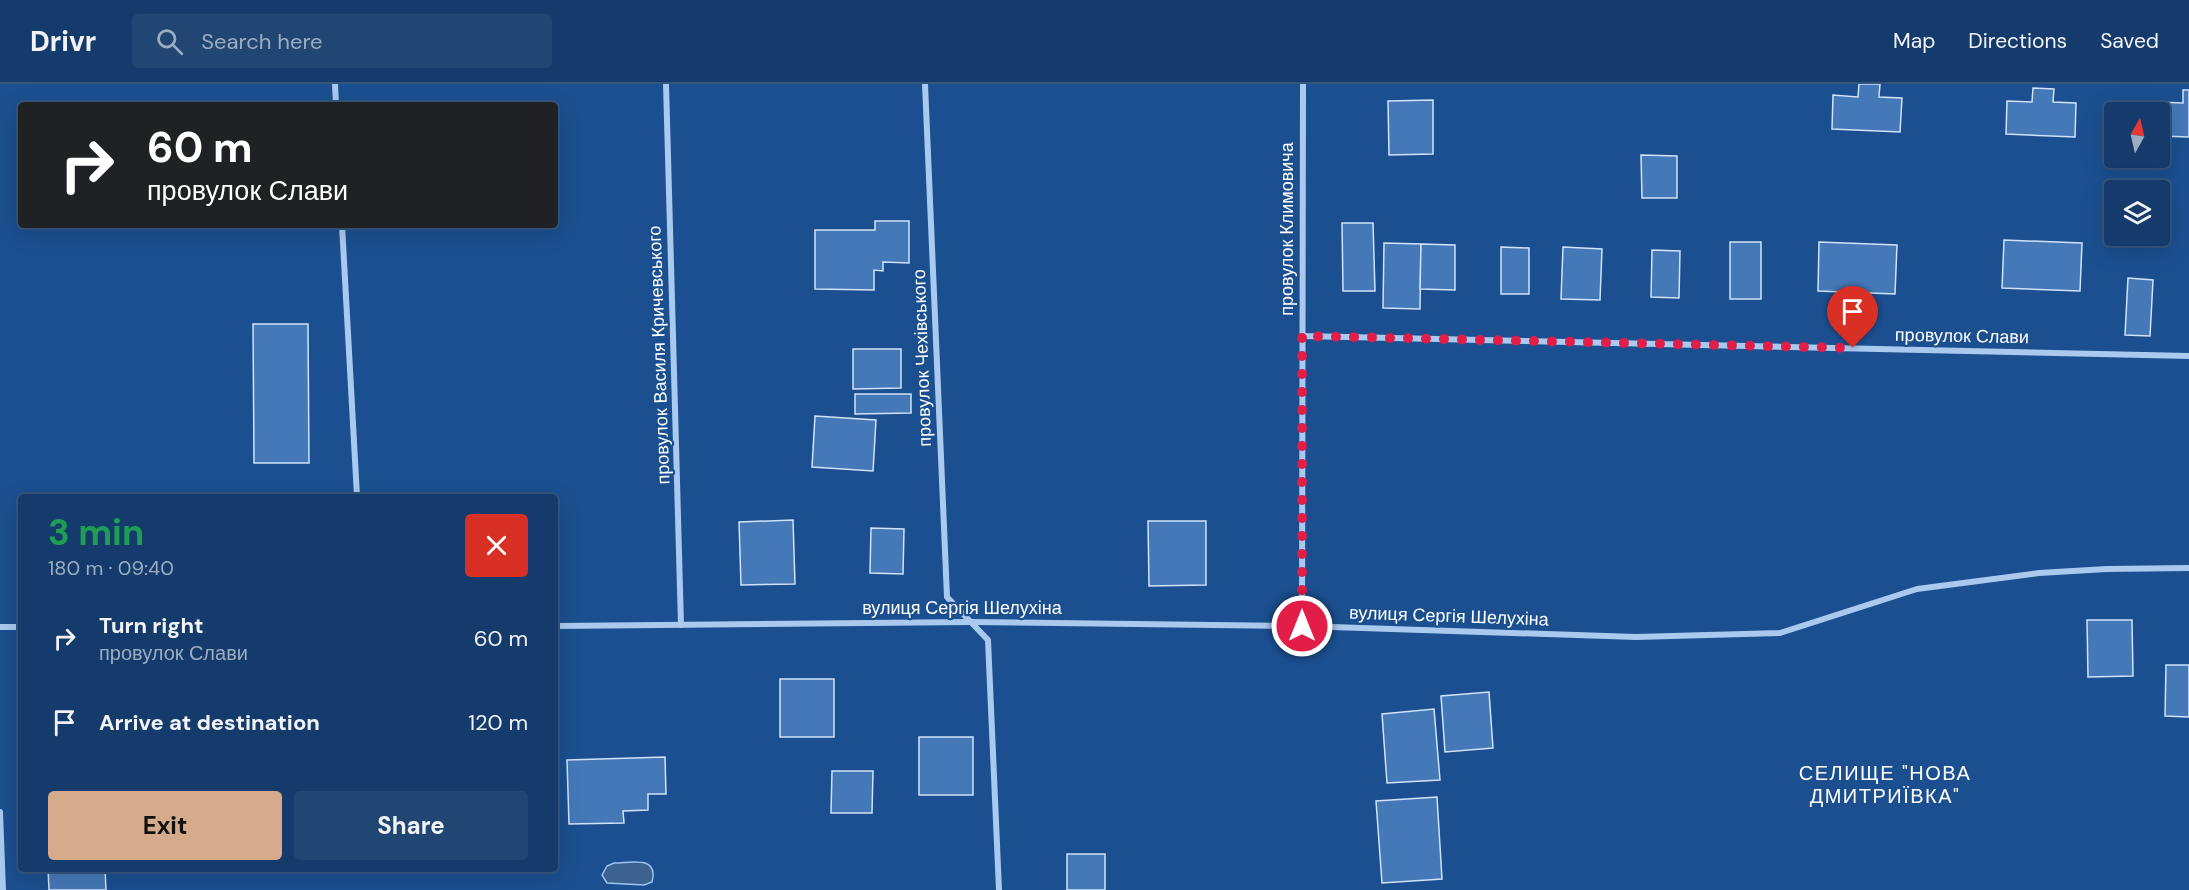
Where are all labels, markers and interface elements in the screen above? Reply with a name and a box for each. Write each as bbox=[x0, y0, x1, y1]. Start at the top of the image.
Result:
search box bbox=[132, 14, 552, 68]
text: Drivr bbox=[30, 23, 96, 60]
icon: search bbox=[153, 25, 186, 58]
text: Search here bbox=[201, 27, 323, 56]
text: Map bbox=[1893, 27, 1935, 55]
text: Directions bbox=[1968, 27, 2067, 55]
text: Saved bbox=[2100, 27, 2159, 55]
north arrow bbox=[2104, 102, 2170, 168]
map controls bbox=[2104, 102, 2170, 246]
text: 60 m bbox=[147, 120, 253, 175]
icon: right bbox=[48, 126, 126, 204]
street label: провулок Климовича bbox=[1275, 141, 1299, 316]
text: провулок Слави bbox=[147, 173, 348, 208]
button: layers bbox=[2104, 180, 2170, 246]
street label: провулок Василя Кричевського bbox=[642, 225, 676, 485]
street label: провулок Чехівського bbox=[907, 269, 937, 447]
pin bbox=[1827, 286, 1878, 348]
icon: arrive bbox=[1836, 295, 1869, 328]
street label: провулок Слави bbox=[1895, 323, 2029, 349]
text: 3 min bbox=[48, 509, 144, 556]
button: close bbox=[465, 514, 528, 577]
text: 180 m · 09:40 bbox=[48, 555, 174, 581]
position arrow bbox=[1270, 594, 1334, 658]
street label: вулиця Сергія Шелухіна bbox=[862, 596, 1063, 620]
street label: вулиця Сергія Шелухіна bbox=[1349, 601, 1550, 632]
text: Turn right bbox=[99, 611, 204, 640]
icon: right bbox=[48, 622, 81, 655]
text: 60 m bbox=[474, 624, 528, 653]
text: провулок Слави bbox=[99, 640, 248, 666]
icon: arrive bbox=[48, 706, 81, 739]
text: Arrive at destination bbox=[99, 708, 320, 737]
text: 120 m bbox=[468, 708, 528, 737]
district label: СЕЛИЩЕ "НОВА ДМИТРИЇВКА" bbox=[1799, 760, 1971, 809]
button: Exit bbox=[48, 791, 282, 860]
button: Share bbox=[294, 791, 528, 860]

